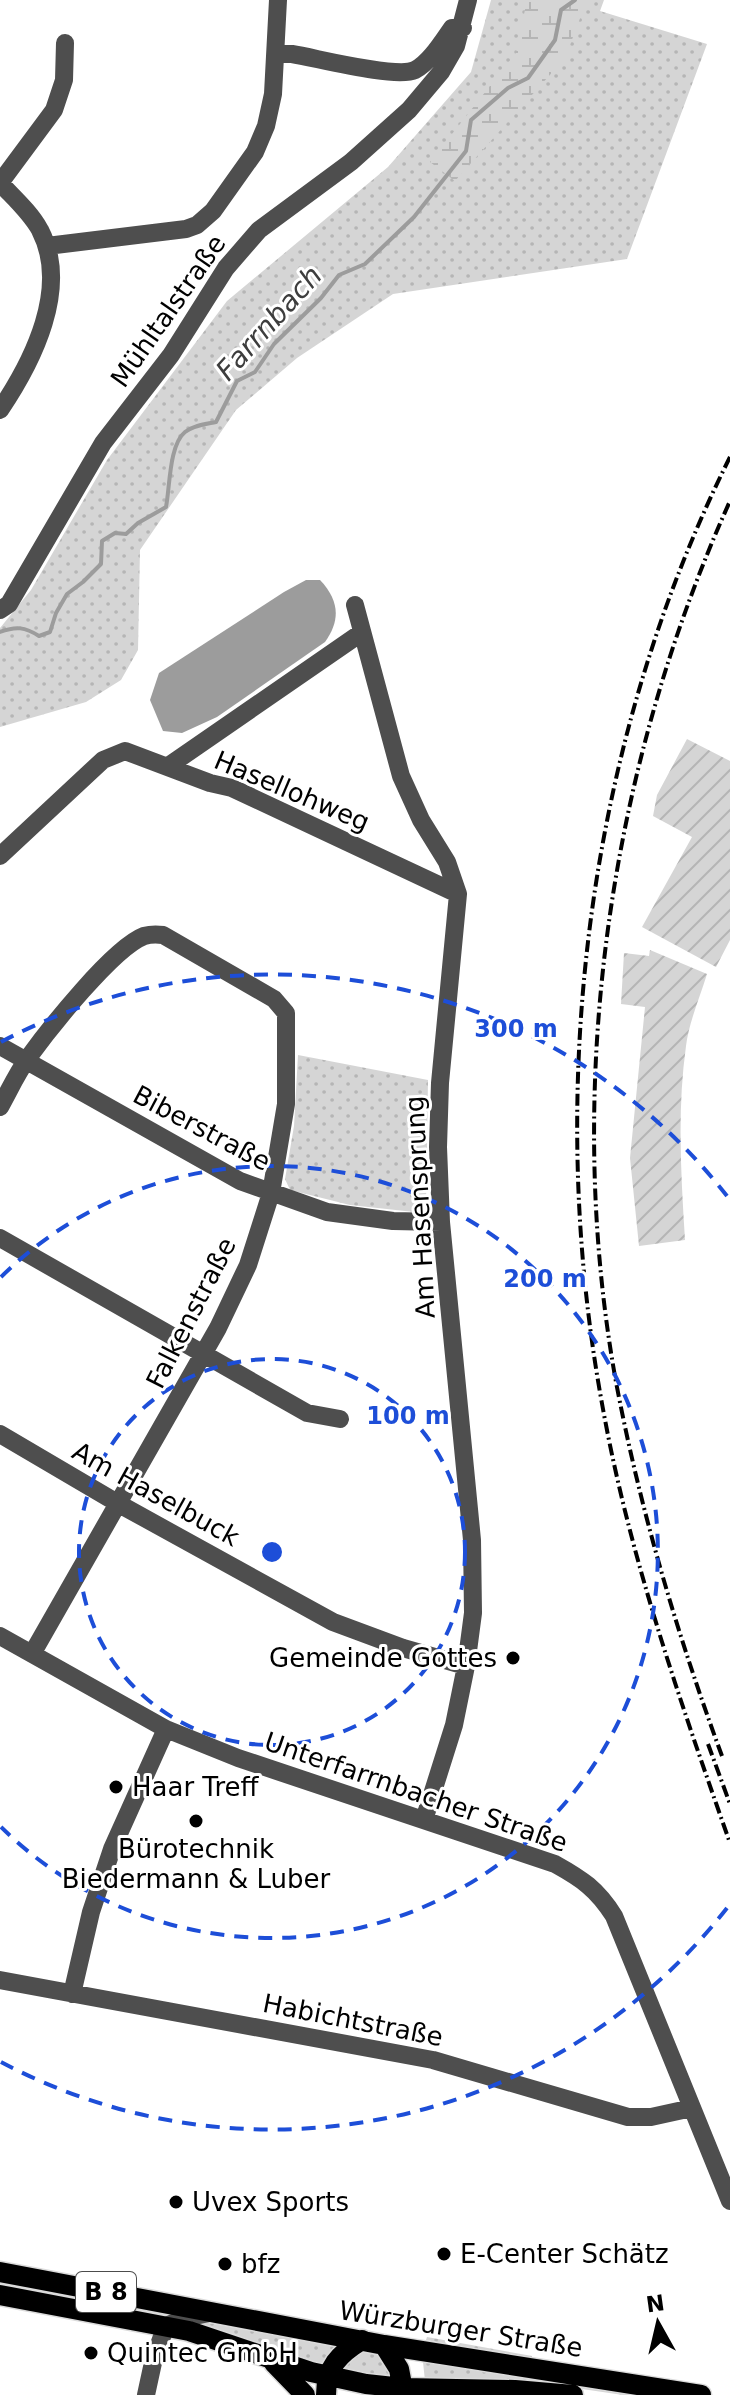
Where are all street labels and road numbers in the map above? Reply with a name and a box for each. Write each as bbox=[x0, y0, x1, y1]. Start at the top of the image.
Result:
street label: Mühltalstraße bbox=[104, 229, 232, 393]
street label: Hasellohweg bbox=[210, 745, 374, 837]
street label: Biberstraße bbox=[128, 1079, 276, 1177]
street label: Am Hasensprung bbox=[399, 1095, 441, 1319]
street label: Falkenstraße bbox=[140, 1233, 242, 1393]
street label: Am Haselbuck bbox=[67, 1436, 245, 1552]
street label: Unterfarrnbacher Straße bbox=[261, 1726, 571, 1858]
street label: Habichtstraße bbox=[260, 1988, 446, 2052]
road number: B 8 bbox=[76, 2272, 136, 2312]
street label: Würzburger Straße bbox=[337, 2295, 585, 2363]

